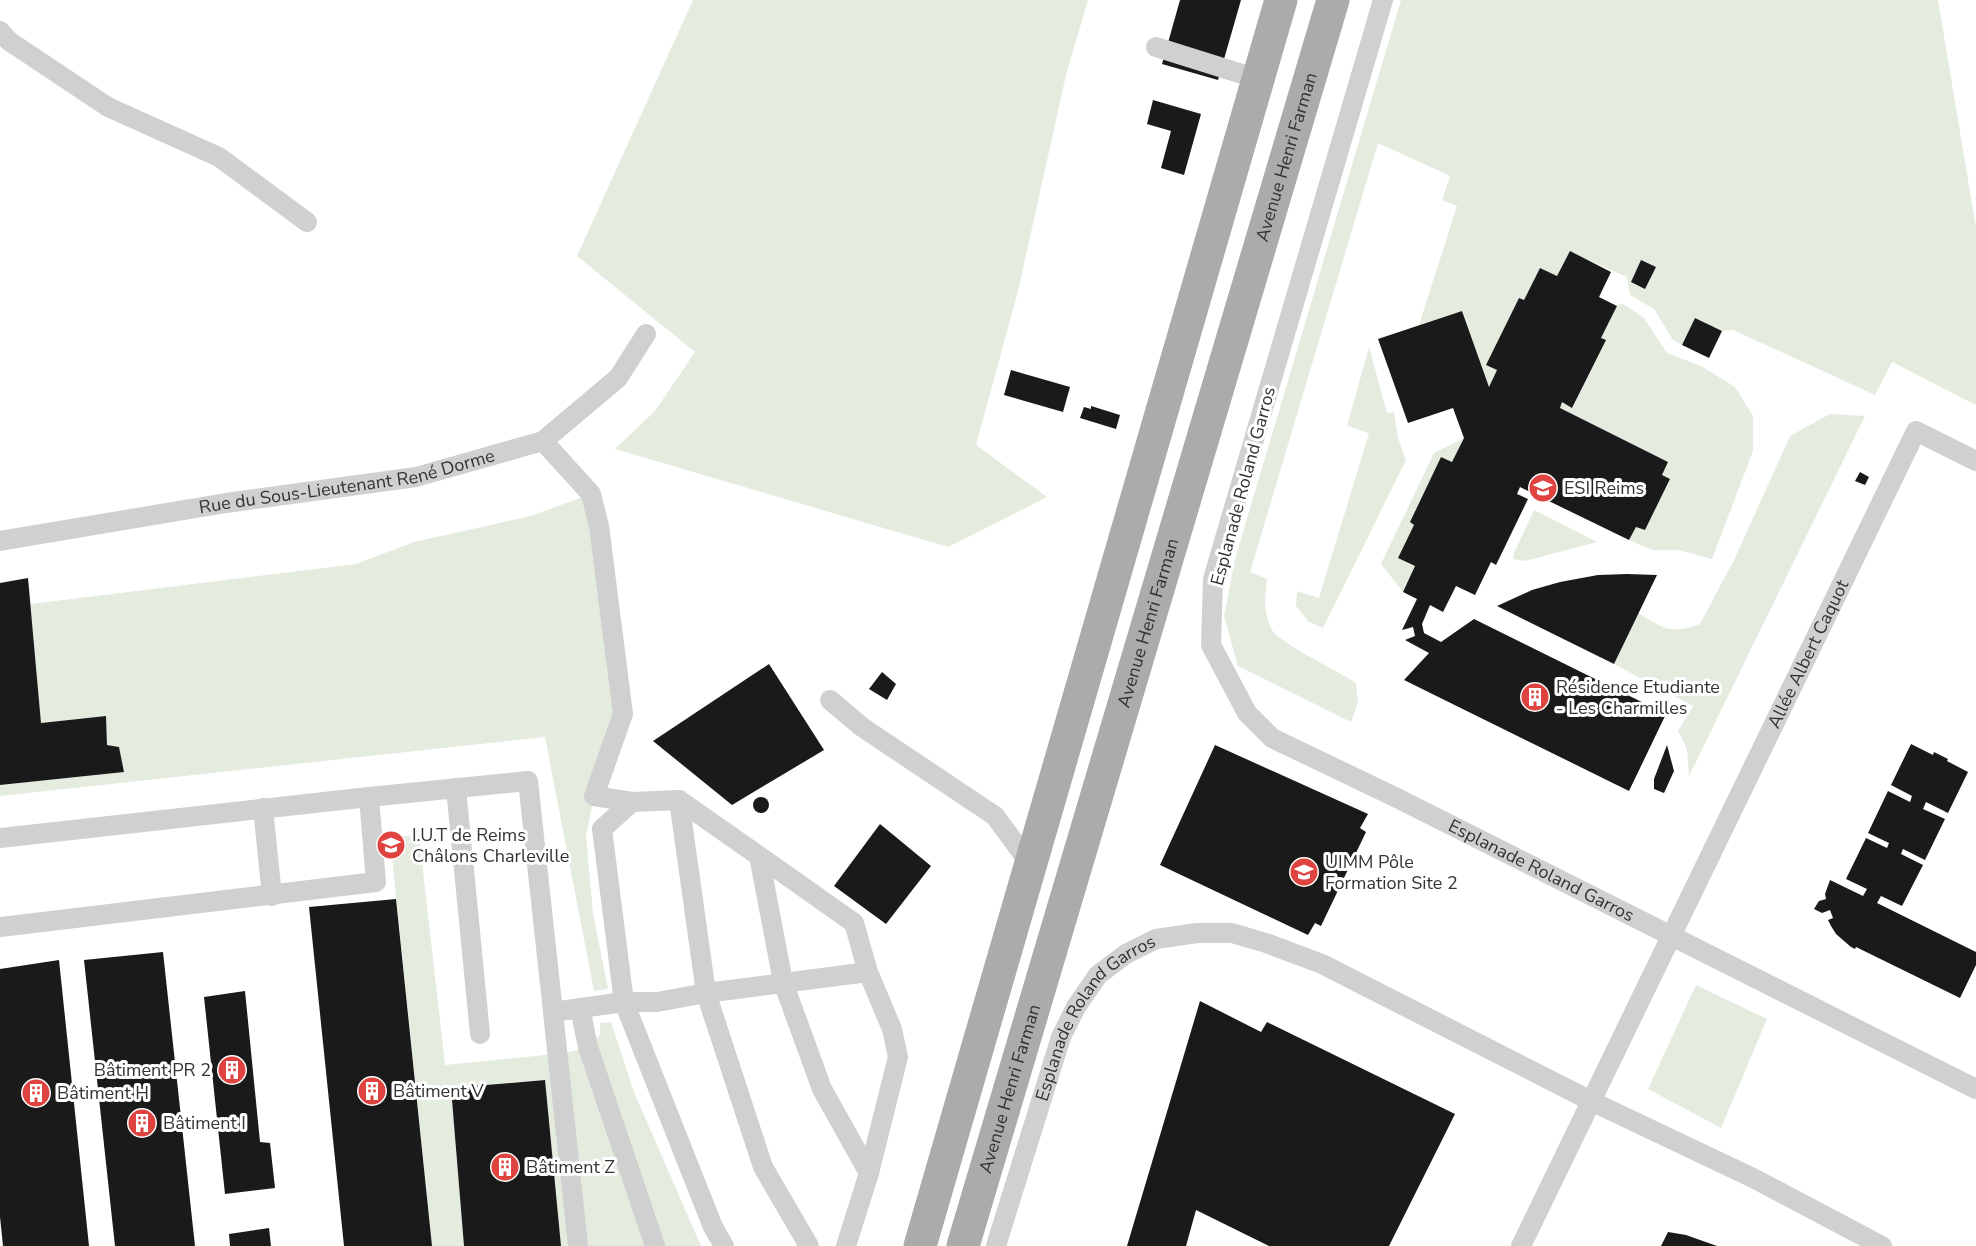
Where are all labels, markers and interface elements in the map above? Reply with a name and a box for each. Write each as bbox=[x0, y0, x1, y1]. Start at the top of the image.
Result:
street label: Avenue Henri Farman bbox=[1250, 69, 1323, 245]
street label: Esplanade Roland Garros bbox=[1205, 384, 1281, 588]
street label: Rue du Sous-Lieutenant René Dorme bbox=[197, 443, 497, 519]
school or university icon: ESI Reims bbox=[1527, 472, 1559, 504]
place label: ESI Reims bbox=[1564, 476, 1644, 500]
street label: Avenue Henri Farman bbox=[1112, 535, 1185, 710]
street label: Allée Albert Caquot bbox=[1762, 575, 1854, 732]
place label: Résidence Etudiante - Les Charmilles bbox=[1556, 675, 1720, 720]
building icon: Résidence Etudiante - Les Charmilles bbox=[1519, 681, 1551, 713]
street label: Esplanade Roland Garros bbox=[1444, 814, 1638, 927]
place label: I.U.T de Reims Châlons Charleville bbox=[412, 823, 569, 868]
school or university icon: I.U.T de Reims Châlons Charleville bbox=[375, 829, 407, 861]
place label: UIMM Pôle Formation Site 2 bbox=[1325, 850, 1458, 895]
school or university icon: UIMM Pôle Formation Site 2 bbox=[1288, 856, 1320, 888]
street label: Esplanade Roland Garros bbox=[1030, 929, 1159, 1104]
street label: Avenue Henri Farman bbox=[973, 1001, 1046, 1176]
building icon: Bâtiment PR 2 bbox=[216, 1054, 248, 1086]
place label: Bâtiment PR 2 bbox=[94, 1058, 211, 1082]
building icon: Bâtiment V bbox=[356, 1075, 388, 1107]
building icon: Bâtiment H bbox=[20, 1077, 52, 1109]
place label: Bâtiment V bbox=[393, 1079, 484, 1103]
place label: Bâtiment H bbox=[57, 1081, 149, 1105]
building icon: Bâtiment I bbox=[126, 1107, 158, 1139]
place label: Bâtiment I bbox=[163, 1111, 246, 1135]
building icon: Bâtiment Z bbox=[489, 1151, 521, 1183]
place label: Bâtiment Z bbox=[526, 1155, 615, 1179]

